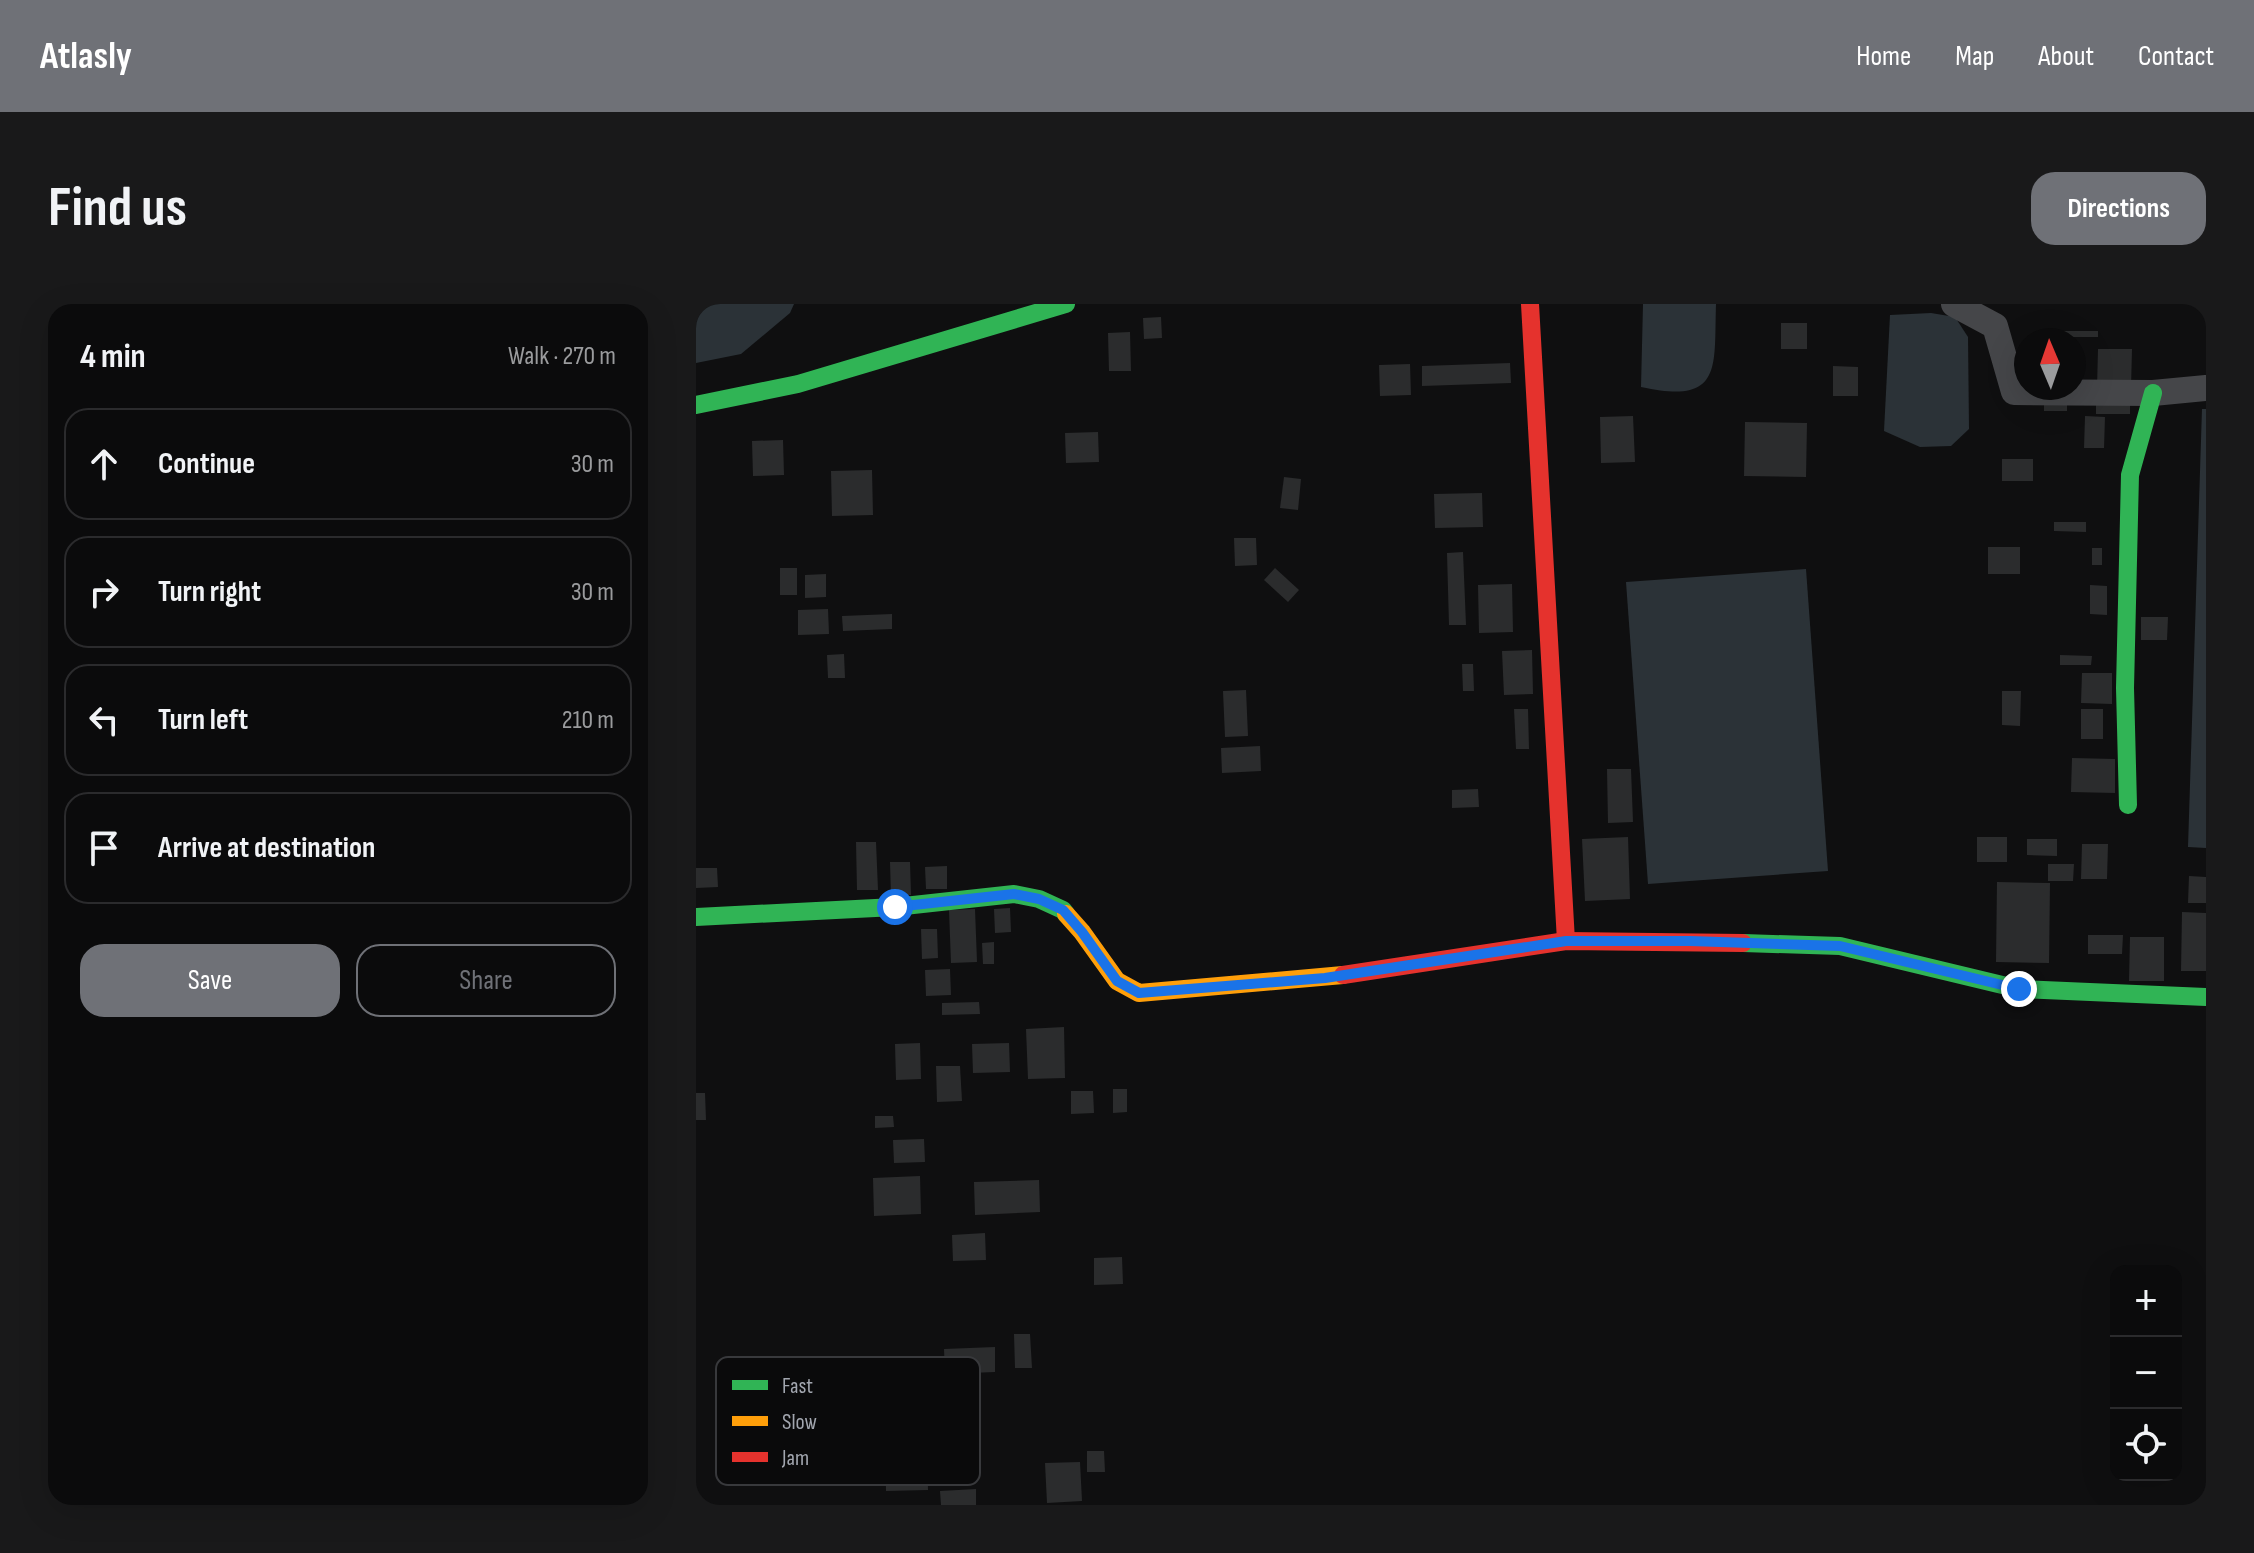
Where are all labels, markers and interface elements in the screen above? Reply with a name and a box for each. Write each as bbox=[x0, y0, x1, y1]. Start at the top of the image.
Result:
text: Atlasly bbox=[40, 34, 132, 79]
text: Home bbox=[1856, 40, 1911, 73]
text: Map bbox=[1955, 40, 1994, 73]
text: About bbox=[2038, 40, 2094, 73]
text: Contact bbox=[2138, 40, 2214, 73]
button: Directions bbox=[2031, 172, 2206, 245]
text: Find us bbox=[48, 175, 187, 242]
north arrow bbox=[2014, 328, 2086, 400]
text: 4 min bbox=[80, 336, 146, 377]
text: Walk · 270 m bbox=[508, 341, 616, 372]
icon: ahead bbox=[82, 442, 126, 486]
text: Continue bbox=[158, 446, 255, 482]
text: 30 m bbox=[571, 449, 614, 480]
icon: right bbox=[82, 570, 126, 614]
text: Turn right bbox=[158, 574, 261, 610]
text: 30 m bbox=[571, 577, 614, 608]
icon: left bbox=[82, 698, 126, 742]
text: Turn left bbox=[158, 702, 248, 738]
text: 210 m bbox=[562, 705, 614, 736]
icon: arrive bbox=[82, 826, 126, 870]
text: Arrive at destination bbox=[158, 830, 375, 866]
route start bbox=[877, 889, 913, 925]
button: Save bbox=[80, 944, 340, 1017]
button: Share bbox=[356, 944, 616, 1017]
route end bbox=[2001, 971, 2037, 1007]
map controls bbox=[2110, 1265, 2182, 1481]
button: + bbox=[2110, 1265, 2182, 1337]
button: − bbox=[2110, 1337, 2182, 1409]
legend bbox=[716, 1357, 980, 1485]
text: Fast bbox=[782, 1373, 813, 1400]
text: Slow bbox=[782, 1409, 817, 1436]
button: locate bbox=[2110, 1409, 2182, 1481]
text: Jam bbox=[781, 1445, 809, 1472]

